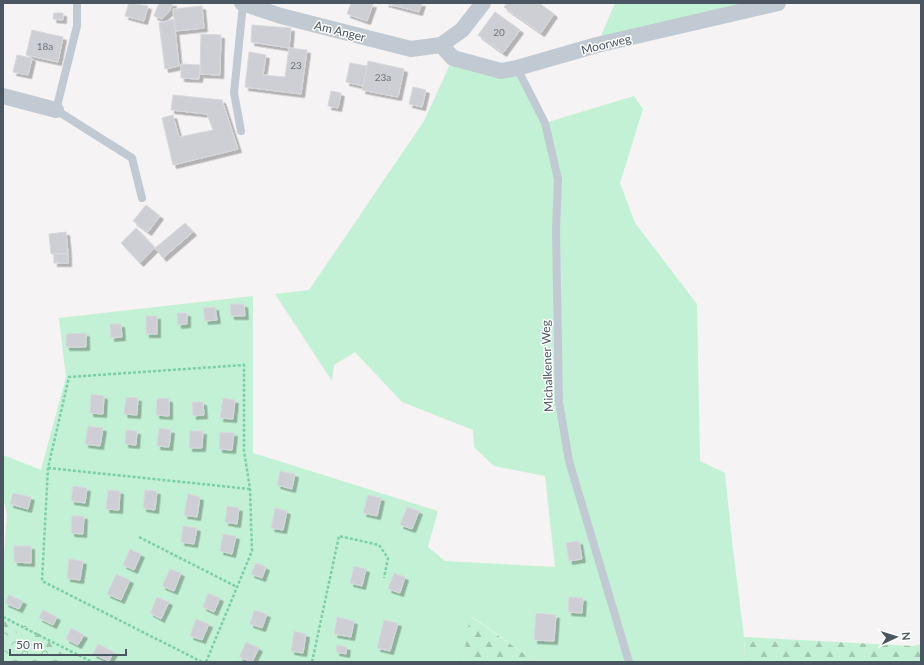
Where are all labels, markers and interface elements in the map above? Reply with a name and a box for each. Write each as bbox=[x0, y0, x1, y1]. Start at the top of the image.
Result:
street label: Am Anger bbox=[313, 17, 368, 45]
house number: 20 bbox=[493, 26, 505, 38]
street label: Moorweg bbox=[580, 31, 632, 57]
house number: 18a bbox=[37, 40, 53, 52]
house number: 23 bbox=[290, 59, 302, 71]
house number: 23a bbox=[375, 71, 391, 83]
street label: Michalkener Weg bbox=[538, 320, 556, 412]
north arrow bbox=[876, 617, 916, 657]
scale bar bbox=[10, 631, 126, 657]
text: N bbox=[900, 632, 913, 641]
text: 50 m bbox=[16, 637, 43, 652]

